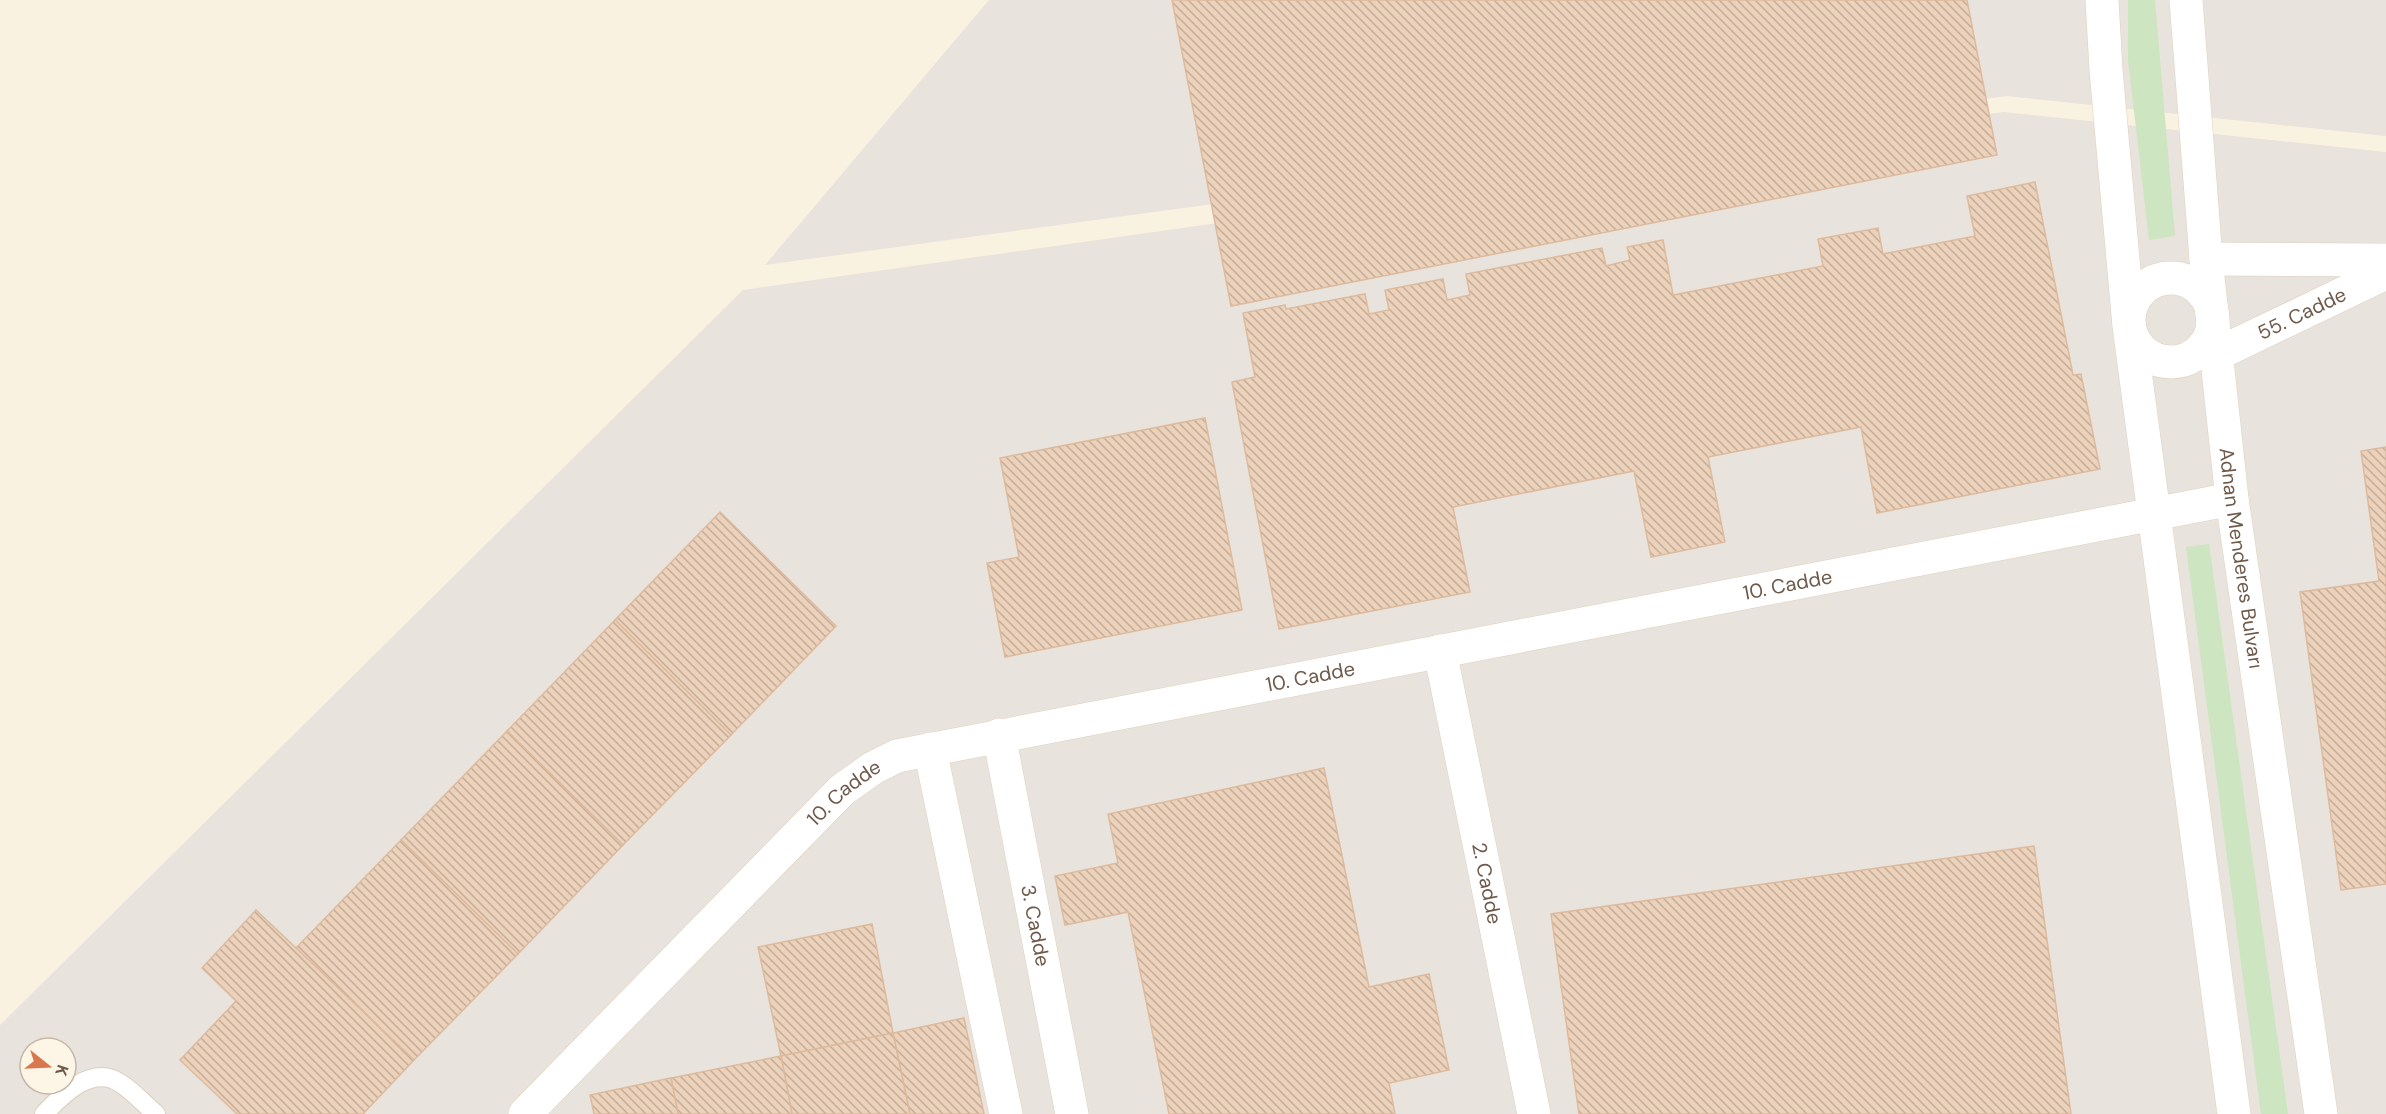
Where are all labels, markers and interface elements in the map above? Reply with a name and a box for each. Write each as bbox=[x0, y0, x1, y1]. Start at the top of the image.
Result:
street label: 55. Cadde bbox=[2253, 281, 2350, 346]
street label: Adnan Menderes Bulvarı bbox=[2214, 446, 2269, 670]
street label: 10. Cadde bbox=[1741, 563, 1834, 606]
street label: 10. Cadde bbox=[1264, 655, 1357, 698]
street label: 10. Cadde bbox=[801, 753, 885, 832]
street label: 2. Cadde bbox=[1466, 840, 1508, 926]
street label: 3. Cadde bbox=[1015, 882, 1056, 969]
north arrow bbox=[18, 1036, 78, 1096]
text: K bbox=[50, 1062, 73, 1079]

